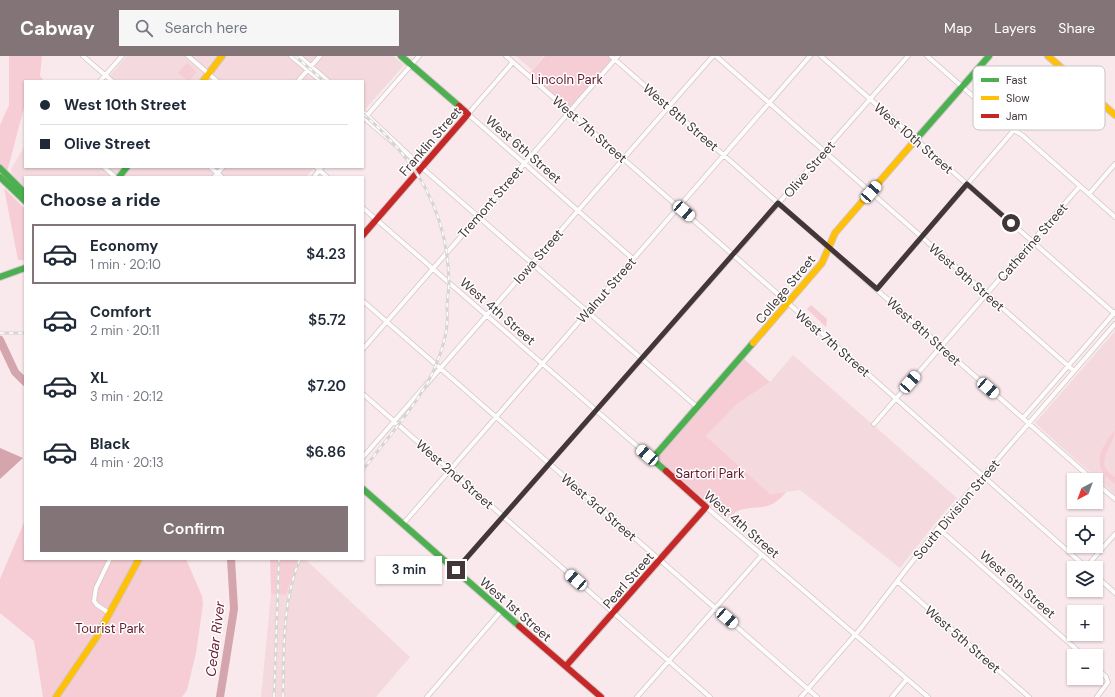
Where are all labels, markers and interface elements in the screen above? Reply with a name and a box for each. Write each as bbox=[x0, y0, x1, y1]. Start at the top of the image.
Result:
search box bbox=[119, 10, 399, 46]
text: Cabway bbox=[20, 16, 95, 41]
icon: search bbox=[133, 17, 155, 39]
text: Search here bbox=[165, 18, 247, 38]
text: Map bbox=[944, 19, 972, 37]
text: Layers bbox=[994, 19, 1036, 37]
text: Share bbox=[1058, 19, 1095, 37]
legend bbox=[973, 66, 1105, 130]
park label: Lincoln Park bbox=[531, 71, 603, 88]
text: Fast bbox=[1006, 73, 1027, 87]
street label: West 8th Street bbox=[639, 80, 722, 155]
text: Slow bbox=[1006, 91, 1030, 105]
street label: West 7th Street bbox=[549, 92, 631, 167]
text: West 10th Street bbox=[64, 95, 187, 115]
street label: West 10th Street bbox=[870, 99, 957, 178]
street label: Franklin Street bbox=[396, 103, 465, 180]
text: Jam bbox=[1006, 109, 1027, 123]
street label: West 6th Street bbox=[482, 112, 565, 187]
text: Olive Street bbox=[64, 134, 151, 154]
street label: Olive Street bbox=[780, 137, 839, 201]
street label: Tremont Street bbox=[454, 163, 527, 242]
car bbox=[859, 179, 883, 205]
text: Choose a ride bbox=[40, 188, 161, 212]
car bbox=[671, 199, 697, 223]
street label: Catherine Street bbox=[993, 199, 1071, 285]
route start bbox=[1002, 214, 1020, 232]
street label: Iowa Street bbox=[510, 225, 567, 287]
icon: car bbox=[42, 236, 78, 272]
text: Economy bbox=[90, 236, 158, 256]
street label: West 9th Street bbox=[925, 240, 1008, 315]
text: $4.23 bbox=[306, 244, 346, 264]
street label: College Street bbox=[752, 251, 819, 327]
street label: Walnut Street bbox=[573, 254, 640, 327]
text: 1 min · 20:10 bbox=[90, 256, 161, 273]
street label: West 4th Street bbox=[456, 274, 539, 349]
street label: West 8th Street bbox=[883, 293, 965, 369]
icon: car bbox=[42, 302, 78, 338]
text: Comfort bbox=[90, 302, 151, 322]
street label: West 7th Street bbox=[792, 306, 874, 381]
text: $5.72 bbox=[308, 310, 346, 330]
text: 2 min · 20:11 bbox=[90, 322, 160, 339]
icon: car bbox=[42, 368, 78, 404]
text: XL bbox=[90, 368, 108, 388]
car bbox=[898, 369, 922, 395]
text: $7.20 bbox=[307, 376, 346, 396]
car bbox=[975, 376, 1001, 400]
text: 3 min · 20:12 bbox=[90, 388, 163, 405]
icon: car bbox=[42, 434, 78, 470]
text: Black bbox=[90, 434, 130, 454]
street label: West 2nd Street bbox=[412, 436, 497, 513]
text: $6.86 bbox=[306, 442, 346, 462]
car bbox=[634, 443, 660, 467]
text: 4 min · 20:13 bbox=[90, 454, 164, 471]
street label: South Division Street bbox=[909, 456, 1003, 563]
park label: Sartori Park bbox=[675, 465, 745, 482]
street label: West 3rd Street bbox=[557, 470, 640, 545]
north arrow bbox=[1067, 473, 1103, 509]
map controls bbox=[1067, 473, 1103, 685]
street label: West 4th Street bbox=[700, 487, 783, 562]
button: Confirm bbox=[40, 506, 348, 552]
button: locate bbox=[1067, 517, 1103, 553]
street label: West 6th Street bbox=[976, 547, 1059, 622]
street label: Pearl Street bbox=[599, 548, 658, 612]
callout: 3 min bbox=[376, 556, 442, 584]
text: 3 min bbox=[392, 561, 426, 578]
route end bbox=[447, 561, 465, 579]
button: layers bbox=[1067, 561, 1103, 597]
car bbox=[563, 568, 589, 592]
street label: West 1st Street bbox=[476, 574, 555, 645]
water label: Cedar River bbox=[201, 599, 229, 678]
street label: West 5th Street bbox=[921, 602, 1004, 677]
button: + bbox=[1067, 605, 1103, 641]
car bbox=[714, 606, 740, 630]
park label: Tourist Park bbox=[75, 620, 145, 637]
button: − bbox=[1067, 649, 1103, 685]

